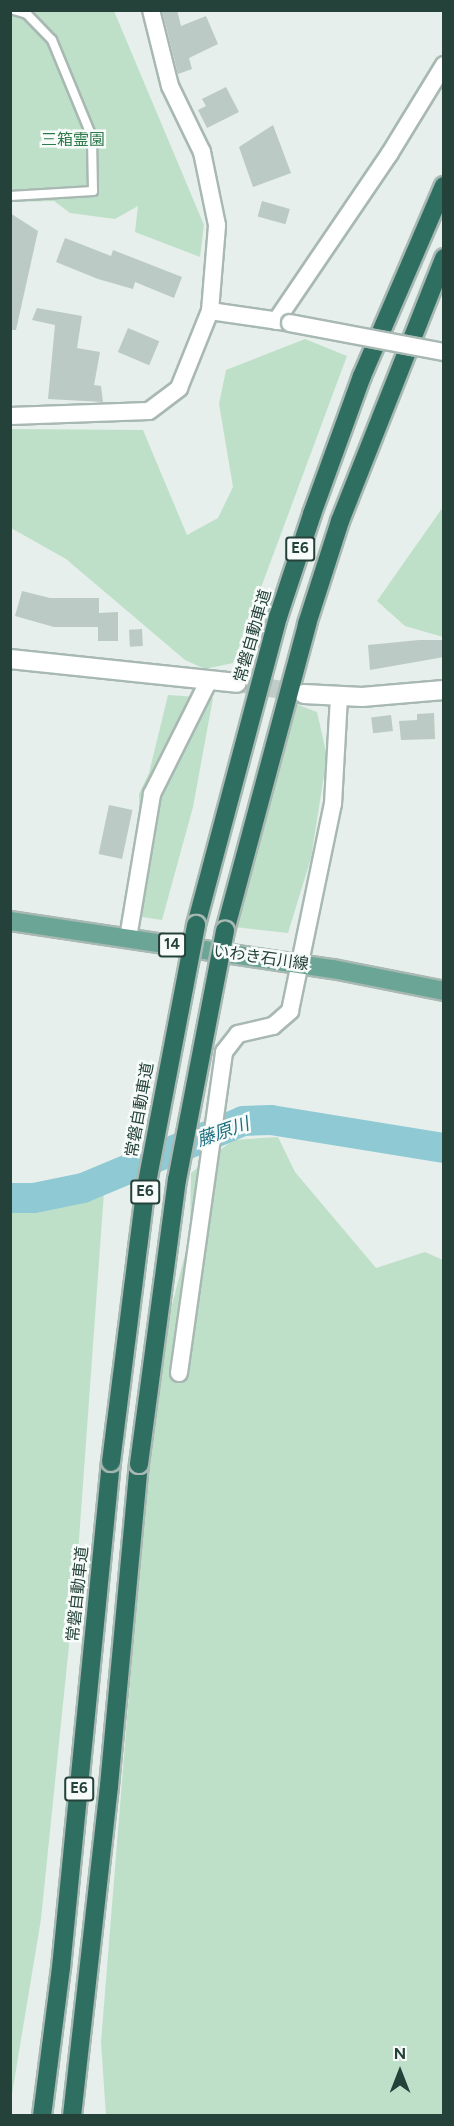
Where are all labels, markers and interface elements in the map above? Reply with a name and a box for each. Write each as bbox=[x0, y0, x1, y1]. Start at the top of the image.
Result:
park label: 三箱霊園 bbox=[41, 130, 105, 150]
road number: E6 bbox=[285, 537, 315, 561]
street label: 常磐自動車道 bbox=[231, 587, 275, 685]
road number: 14 bbox=[157, 933, 187, 957]
street label: いわき石川線 bbox=[212, 942, 310, 974]
street label: 常磐自動車道 bbox=[122, 1061, 158, 1159]
water label: 藤原川 bbox=[194, 1113, 252, 1151]
road number: E6 bbox=[130, 1180, 160, 1204]
street label: 常磐自動車道 bbox=[63, 1545, 93, 1643]
road number: E6 bbox=[64, 1777, 94, 1801]
north arrow bbox=[370, 2042, 430, 2102]
text: N bbox=[394, 2044, 406, 2063]

